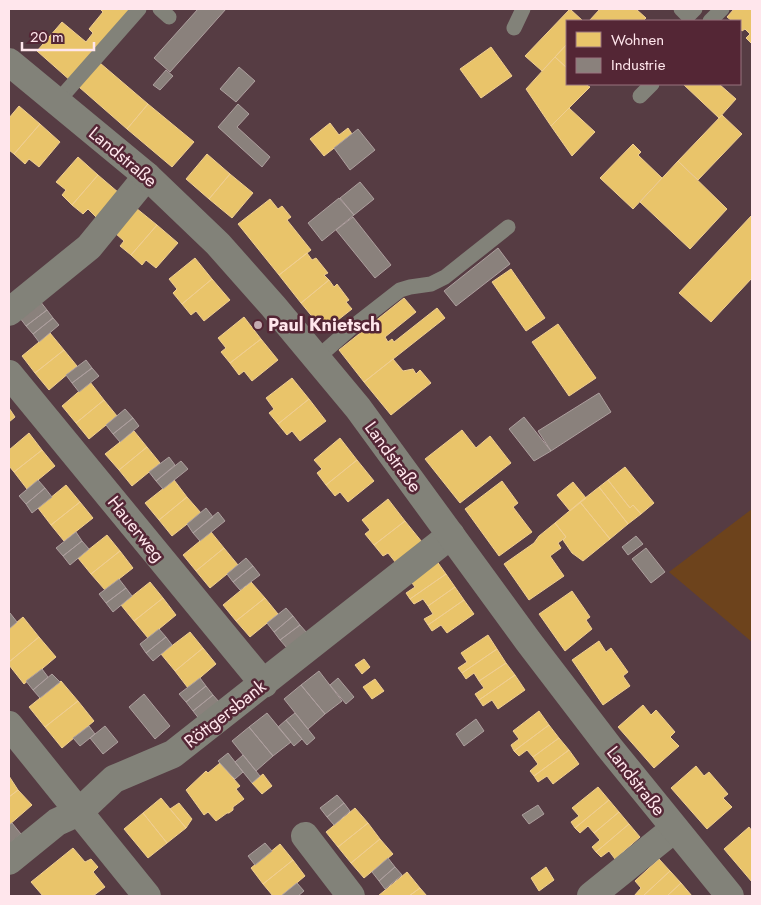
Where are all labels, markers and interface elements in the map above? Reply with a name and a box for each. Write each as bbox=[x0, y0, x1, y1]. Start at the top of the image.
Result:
scale bar bbox=[22, 20, 95, 52]
legend bbox=[566, 20, 741, 85]
text: 20 m bbox=[30, 26, 64, 48]
text: Wohnen bbox=[611, 29, 664, 51]
text: Industrie bbox=[611, 54, 666, 76]
street label: Landstraße bbox=[83, 121, 163, 193]
place label: Paul Knietsch bbox=[268, 312, 380, 338]
marker: Paul Knietsch bbox=[252, 319, 264, 331]
street label: Landstraße bbox=[358, 416, 428, 498]
street label: Hauerweg bbox=[101, 490, 171, 568]
street label: Röttgersbank bbox=[178, 674, 272, 754]
street label: Landstraße bbox=[600, 741, 672, 821]

